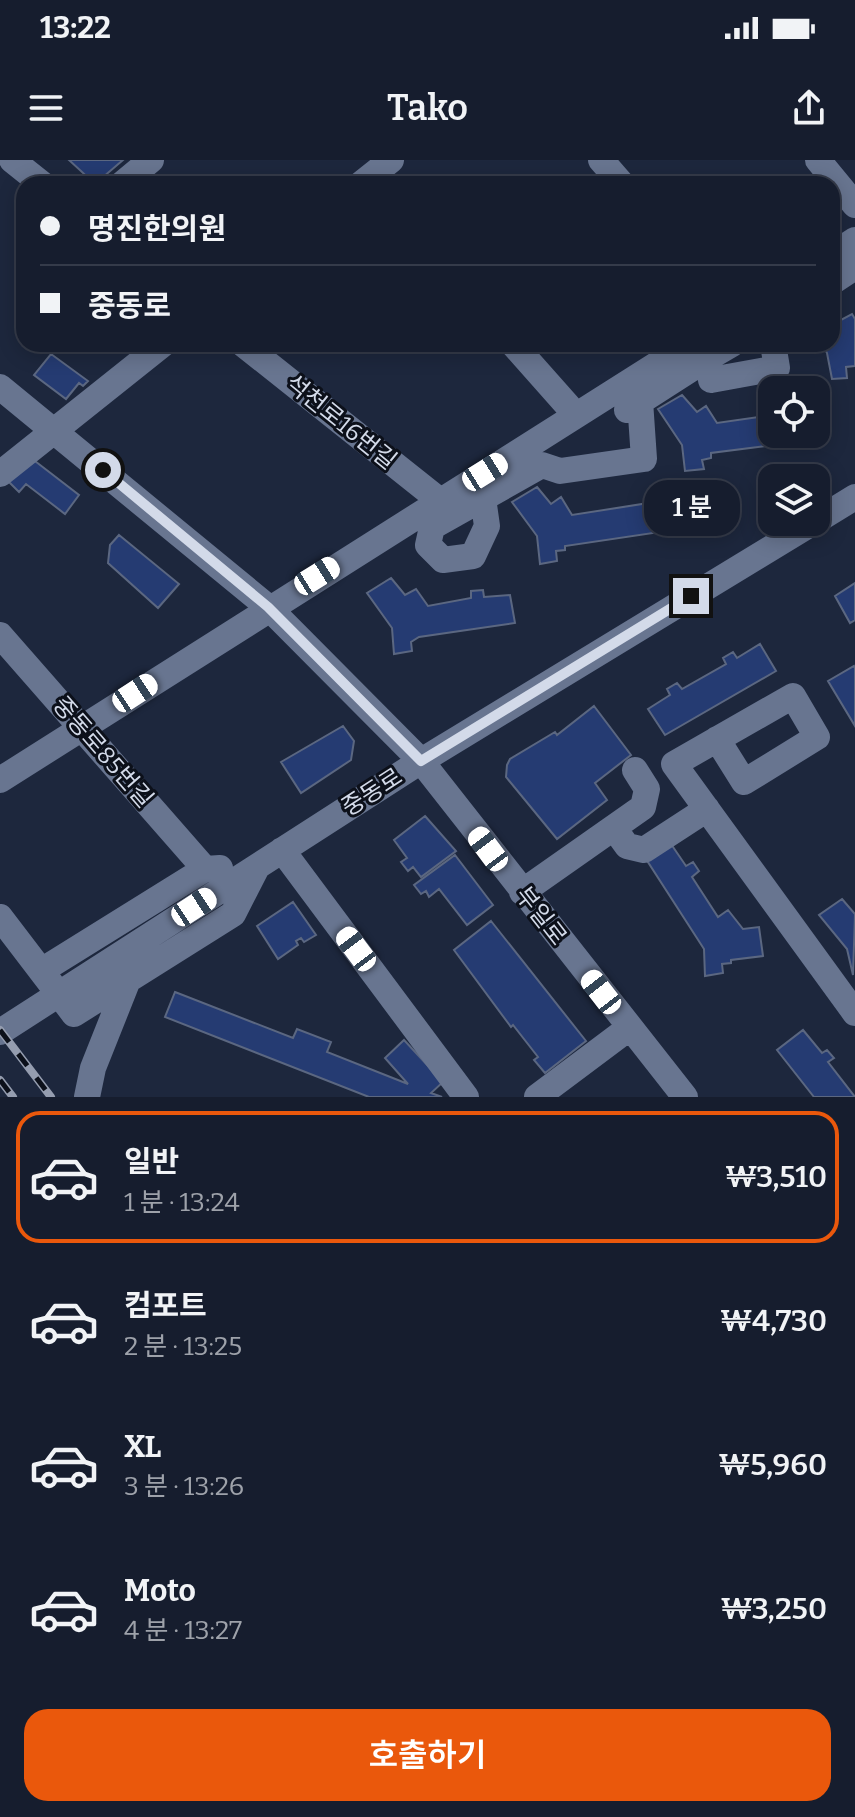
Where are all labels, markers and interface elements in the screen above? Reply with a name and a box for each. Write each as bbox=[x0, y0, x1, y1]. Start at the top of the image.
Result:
text: 13:22 bbox=[40, 10, 111, 46]
icon: menu bbox=[24, 86, 68, 130]
text: Tako bbox=[387, 86, 468, 130]
icon: share bbox=[787, 86, 831, 130]
text: 명진한의원 bbox=[88, 211, 226, 247]
text: 중동로 bbox=[88, 288, 171, 324]
street label: 석천로16번길 bbox=[280, 369, 402, 475]
map controls bbox=[758, 376, 830, 536]
button: locate bbox=[758, 376, 830, 448]
car bbox=[458, 449, 512, 495]
route start bbox=[85, 452, 121, 488]
button: layers bbox=[758, 464, 830, 536]
callout: 1 분 bbox=[643, 480, 739, 536]
text: 1 분 bbox=[672, 492, 712, 523]
car bbox=[290, 553, 344, 599]
route end bbox=[673, 578, 709, 614]
car bbox=[108, 670, 162, 716]
street label: 중동로85번길 bbox=[47, 691, 159, 813]
street label: 중동로 bbox=[337, 762, 407, 822]
car bbox=[464, 823, 512, 875]
street label: 부일로 bbox=[510, 881, 572, 951]
car bbox=[167, 884, 221, 930]
car bbox=[332, 923, 380, 975]
car bbox=[577, 966, 625, 1018]
icon: car bbox=[28, 1141, 100, 1213]
text: 일반 bbox=[124, 1144, 179, 1180]
text: ₩3,510 bbox=[726, 1159, 827, 1195]
text: 1 분 · 13:24 bbox=[124, 1187, 240, 1218]
icon: car bbox=[28, 1285, 100, 1357]
text: 컴포트 bbox=[124, 1288, 207, 1324]
text: ₩4,730 bbox=[720, 1303, 827, 1339]
text: 2 분 · 13:25 bbox=[124, 1331, 242, 1362]
icon: car bbox=[28, 1429, 100, 1501]
text: XL bbox=[124, 1429, 161, 1465]
text: ₩5,960 bbox=[719, 1447, 827, 1483]
text: 3 분 · 13:26 bbox=[124, 1471, 244, 1502]
icon: car bbox=[28, 1573, 100, 1645]
text: Moto bbox=[124, 1573, 196, 1609]
text: ₩3,250 bbox=[721, 1591, 827, 1627]
text: 4 분 · 13:27 bbox=[124, 1615, 242, 1646]
button: 호출하기 bbox=[24, 1709, 831, 1801]

